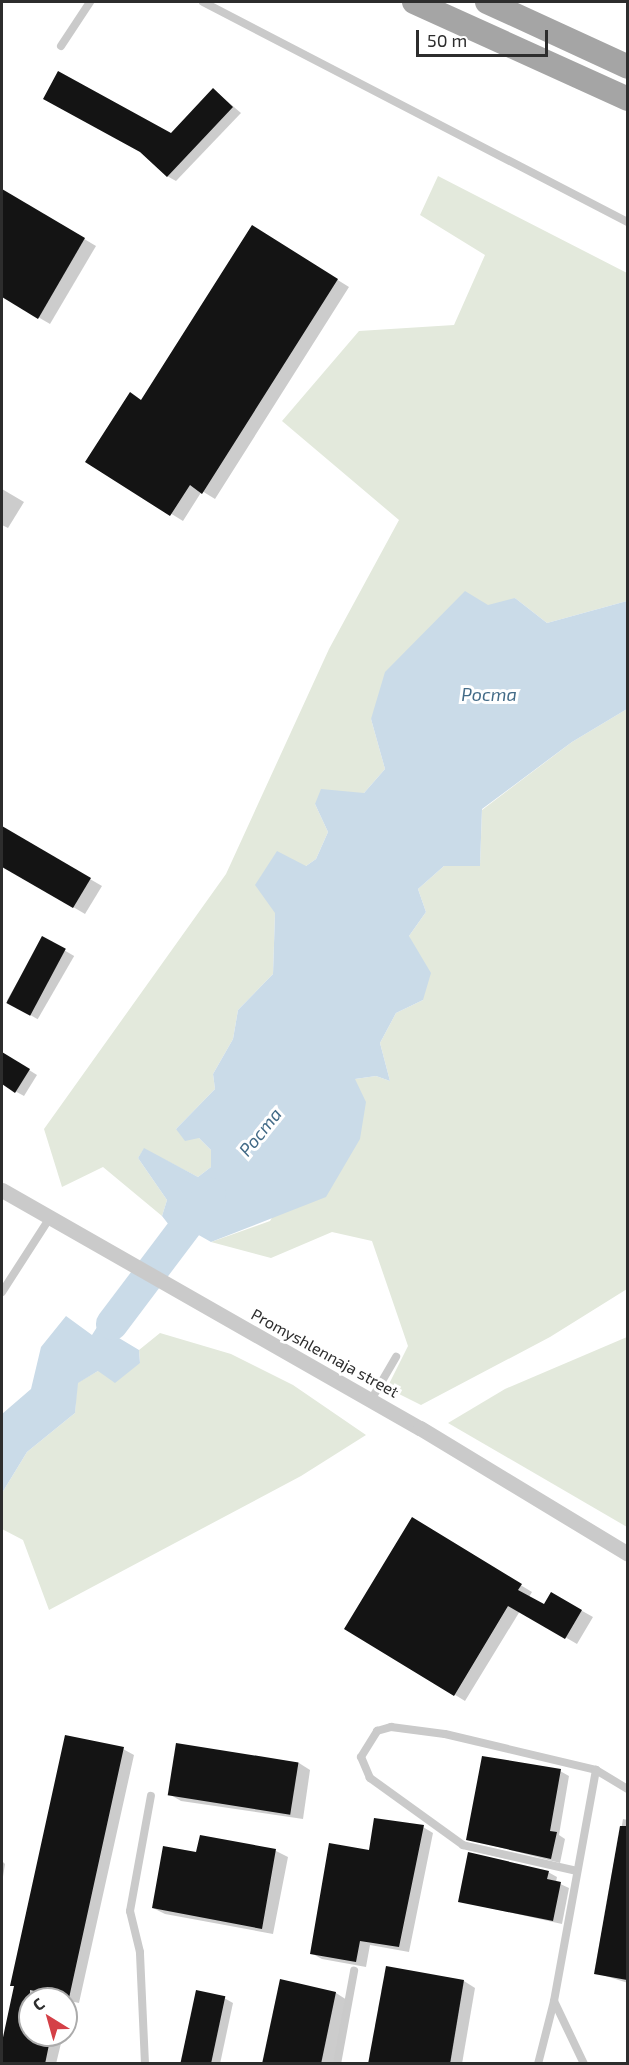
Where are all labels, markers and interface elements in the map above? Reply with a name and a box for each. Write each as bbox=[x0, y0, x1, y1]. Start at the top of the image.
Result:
scale bar bbox=[419, 18, 551, 56]
text: 50 m bbox=[427, 29, 467, 51]
water label: Роста bbox=[461, 683, 517, 705]
water label: Роста bbox=[234, 1104, 286, 1160]
street label: Promyshlennaja street bbox=[248, 1305, 402, 1401]
north arrow bbox=[18, 1987, 78, 2047]
text: С bbox=[29, 1993, 48, 2014]

